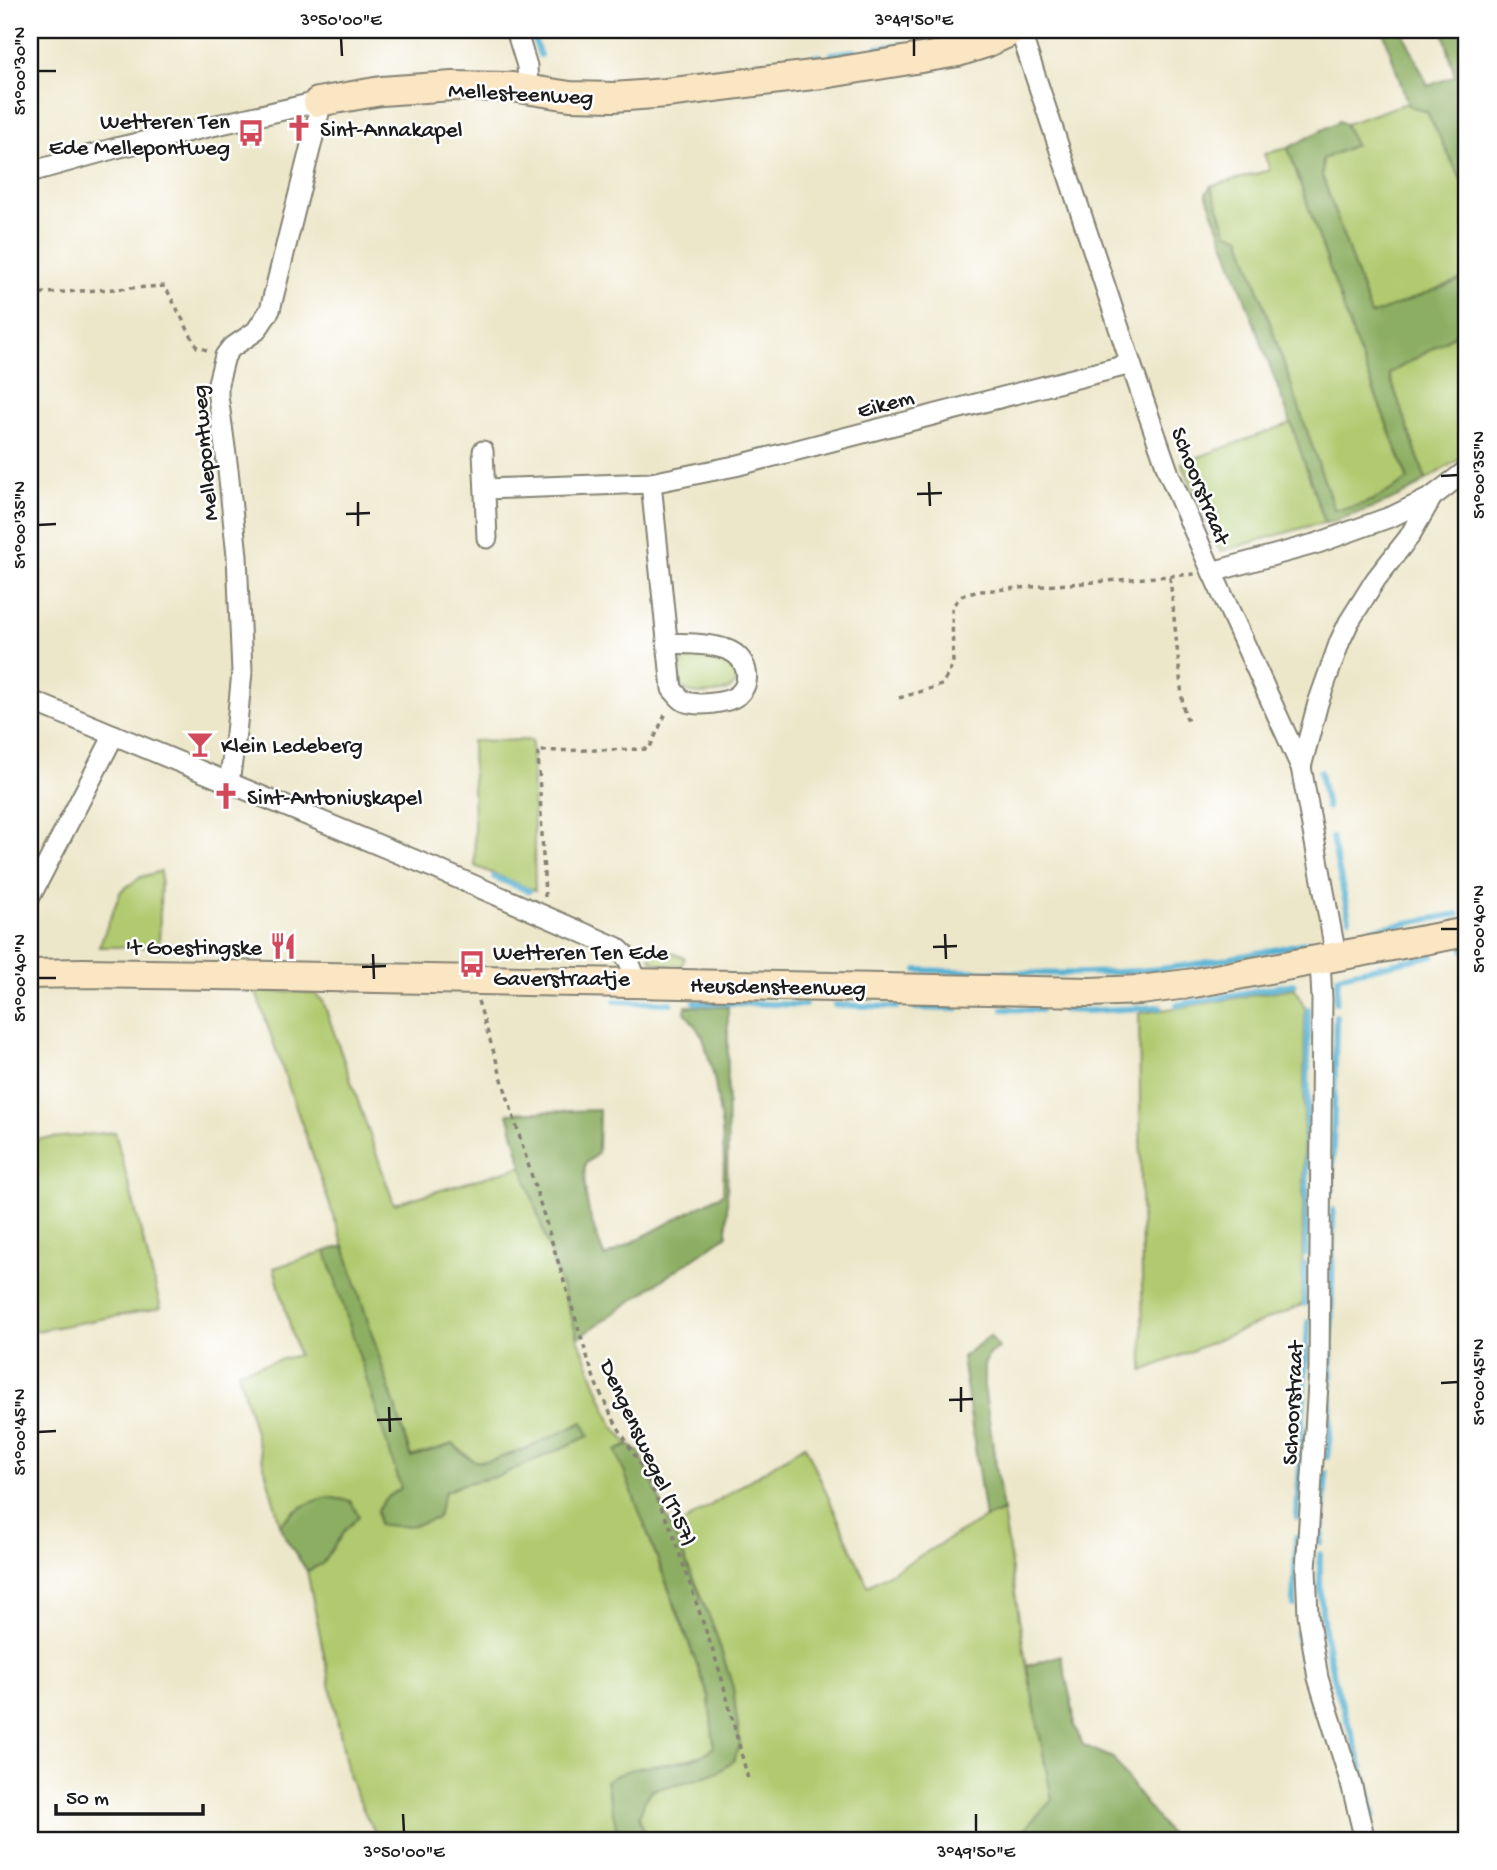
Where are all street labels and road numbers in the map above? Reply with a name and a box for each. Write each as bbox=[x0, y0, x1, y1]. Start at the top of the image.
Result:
street label: Mellesteenweg bbox=[448, 78, 594, 113]
street label: Mellepontweg bbox=[187, 384, 226, 522]
street label: Eikem bbox=[855, 385, 917, 426]
street label: Schoorstraat bbox=[1163, 424, 1235, 550]
street label: Heusdensteenweg bbox=[690, 973, 866, 1004]
street label: Schoorstraat bbox=[1278, 1339, 1311, 1466]
street label: Dengenswegel (T157) bbox=[591, 1354, 702, 1551]

